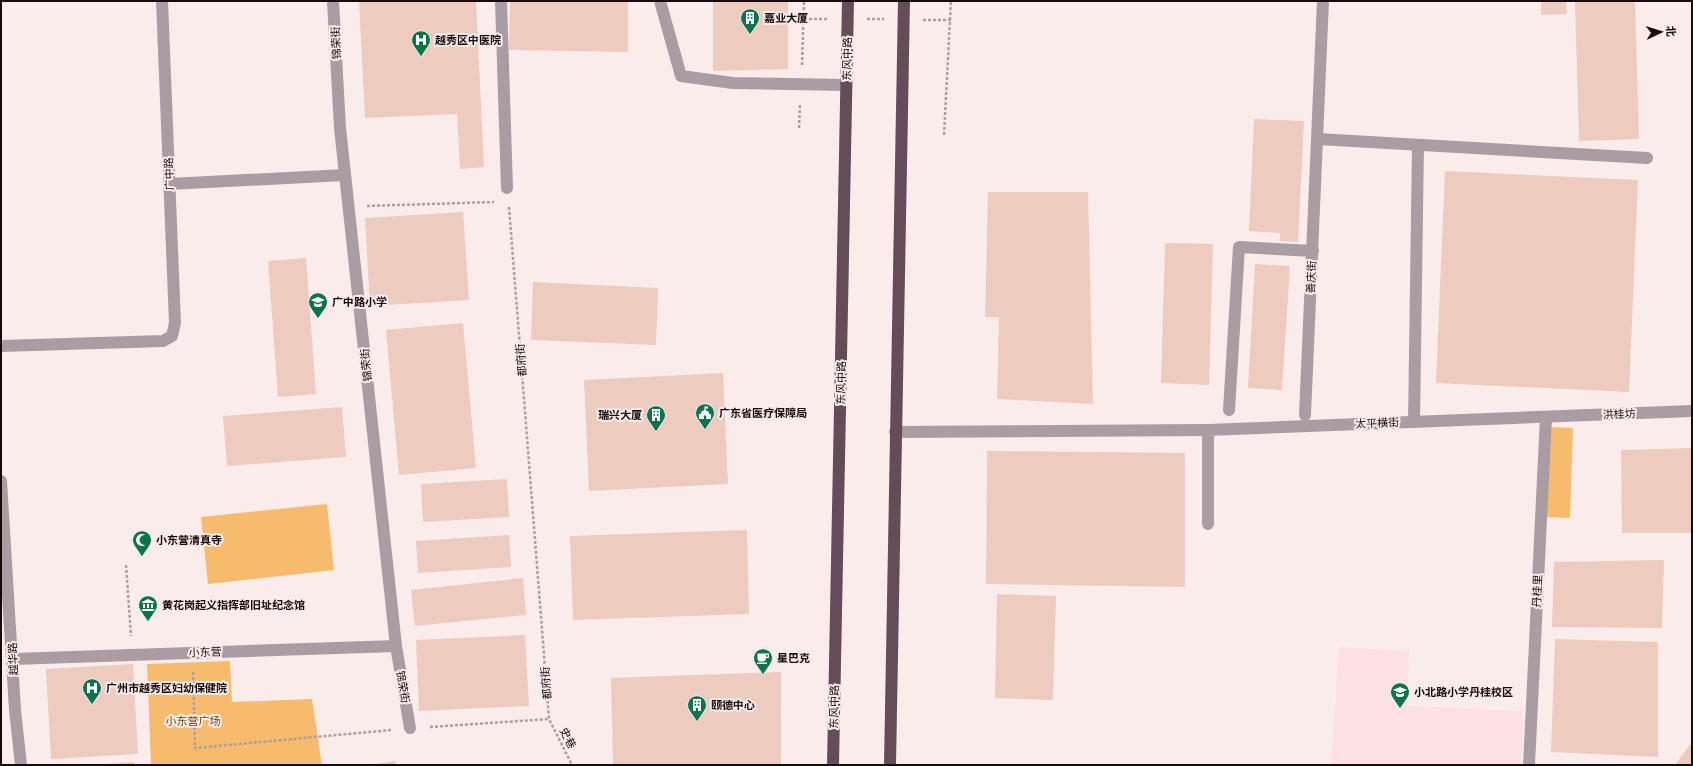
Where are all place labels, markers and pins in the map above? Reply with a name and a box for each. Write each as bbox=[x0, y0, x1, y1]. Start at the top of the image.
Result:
building icon: 嘉业大厦 bbox=[739, 7, 761, 35]
place label: 嘉业大厦 bbox=[764, 11, 808, 25]
hospital icon: 越秀区中医院 bbox=[410, 29, 432, 57]
place label: 越秀区中医院 bbox=[435, 33, 501, 47]
school or university icon: 广中路小学 bbox=[307, 291, 329, 319]
place label: 广中路小学 bbox=[332, 295, 387, 309]
public building icon: 广东省医疗保障局 bbox=[694, 402, 716, 430]
building icon: 瑞兴大厦 bbox=[645, 404, 667, 432]
place label: 广东省医疗保障局 bbox=[719, 406, 807, 420]
place label: 瑞兴大厦 bbox=[598, 408, 642, 422]
mosque icon: 小东营清真寺 bbox=[131, 529, 153, 557]
place label: 小东营清真寺 bbox=[156, 533, 222, 547]
museum icon: 黄花岗起义指挥部旧址纪念馆 bbox=[137, 594, 159, 622]
place label: 黄花岗起义指挥部旧址纪念馆 bbox=[162, 598, 305, 612]
cafe icon: 星巴克 bbox=[752, 647, 774, 675]
place label: 星巴克 bbox=[777, 651, 810, 665]
hospital icon: 广州市越秀区妇幼保健院 bbox=[81, 677, 103, 705]
place label: 广州市越秀区妇幼保健院 bbox=[106, 681, 227, 695]
school or university icon: 小北路小学丹桂校区 bbox=[1389, 681, 1411, 709]
place label: 小北路小学丹桂校区 bbox=[1414, 685, 1513, 699]
building icon: 颐德中心 bbox=[686, 694, 708, 722]
place label: 颐德中心 bbox=[711, 698, 755, 712]

